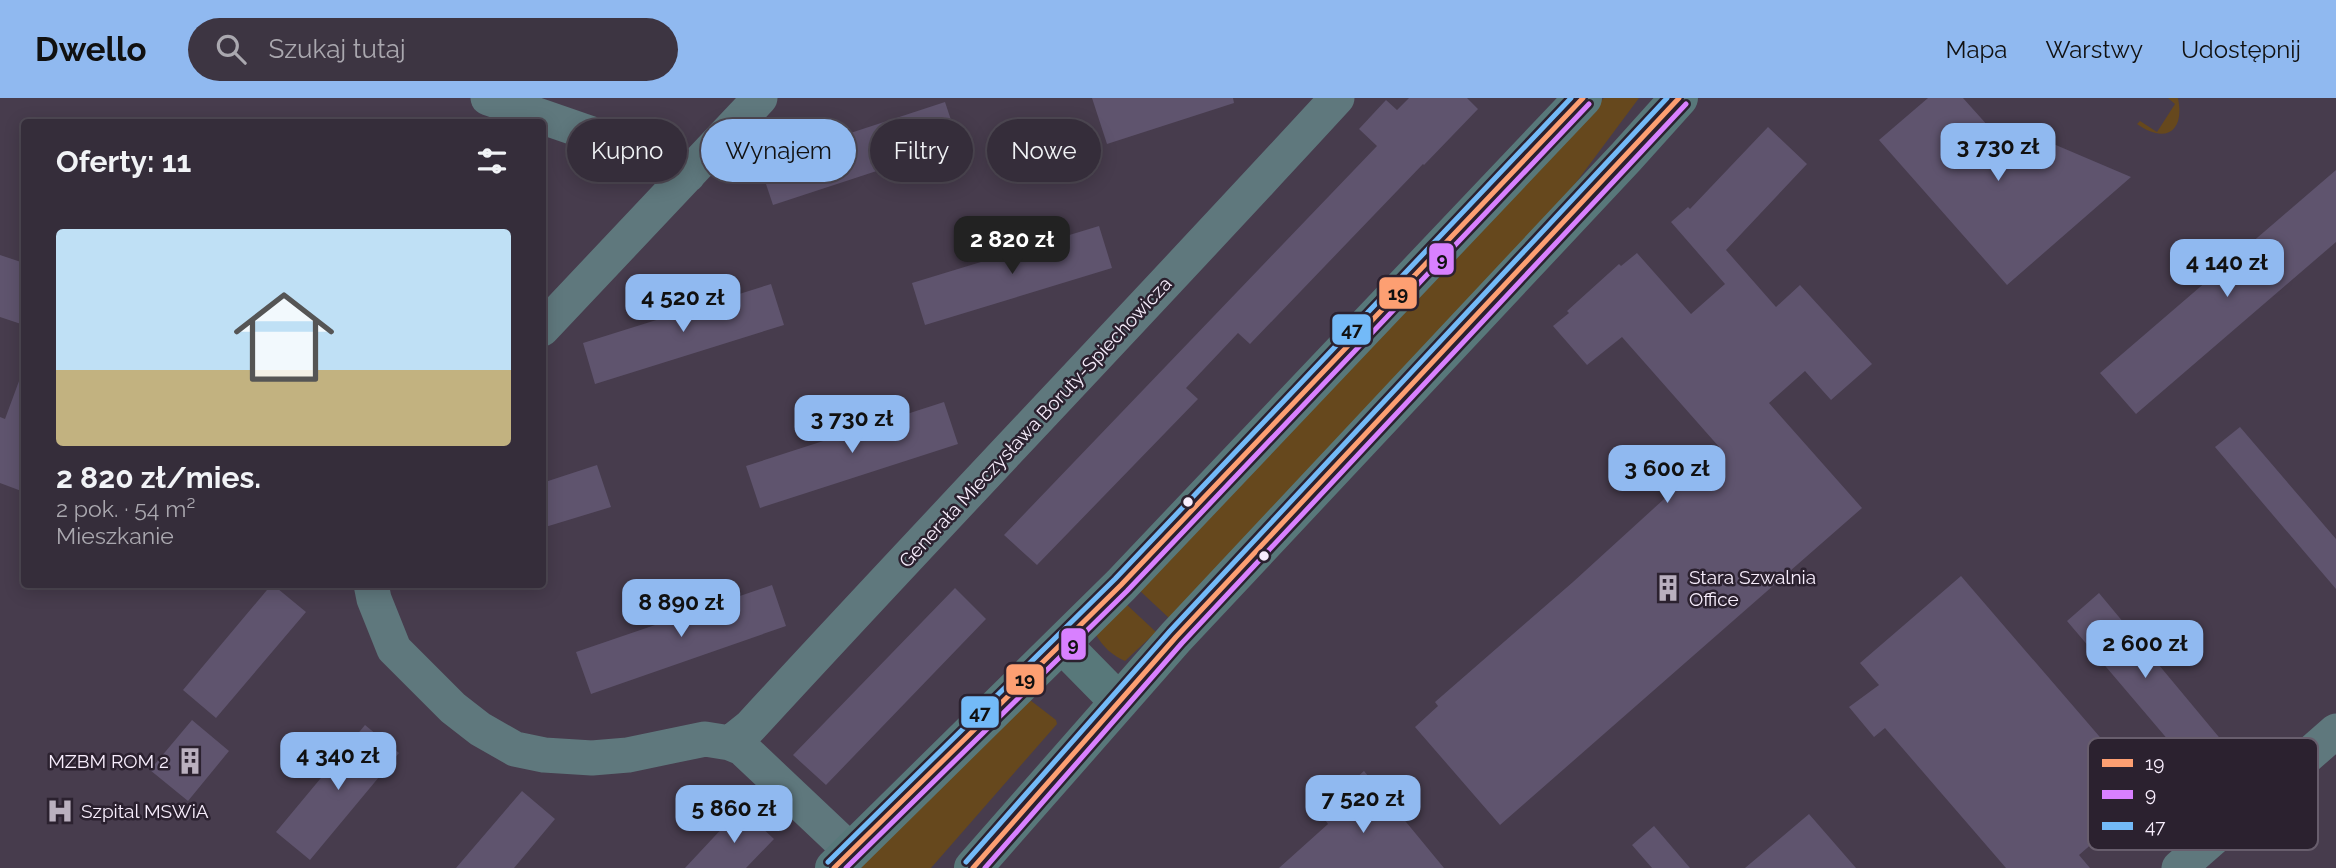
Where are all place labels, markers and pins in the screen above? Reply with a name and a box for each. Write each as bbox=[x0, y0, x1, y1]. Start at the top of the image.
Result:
pin: 3 730 zł bbox=[1926, 123, 2070, 183]
pin: 2 820 zł bbox=[940, 216, 1084, 276]
pin: 4 140 zł bbox=[2155, 240, 2299, 299]
pin: 4 520 zł bbox=[611, 274, 755, 334]
pin: 3 730 zł bbox=[780, 396, 924, 455]
pin: 3 600 zł bbox=[1595, 446, 1739, 505]
unlabelled marker bbox=[1181, 495, 1195, 509]
unlabelled marker bbox=[1257, 549, 1271, 563]
place label: Stara Szwalnia Office bbox=[1689, 566, 1816, 610]
building icon: Stara Szwalnia Office bbox=[1653, 573, 1683, 603]
pin: 8 890 zł bbox=[609, 580, 753, 639]
pin: 2 600 zł bbox=[2073, 620, 2217, 680]
pin: 4 340 zł bbox=[266, 732, 410, 792]
building icon: MZBM ROM 2 bbox=[175, 746, 205, 776]
place label: MZBM ROM 2 bbox=[48, 750, 169, 772]
pin: 7 520 zł bbox=[1291, 776, 1435, 835]
pin: 5 860 zł bbox=[662, 786, 806, 845]
hospital icon: Szpital MSWiA bbox=[45, 796, 75, 826]
place label: Szpital MSWiA bbox=[81, 800, 209, 822]

